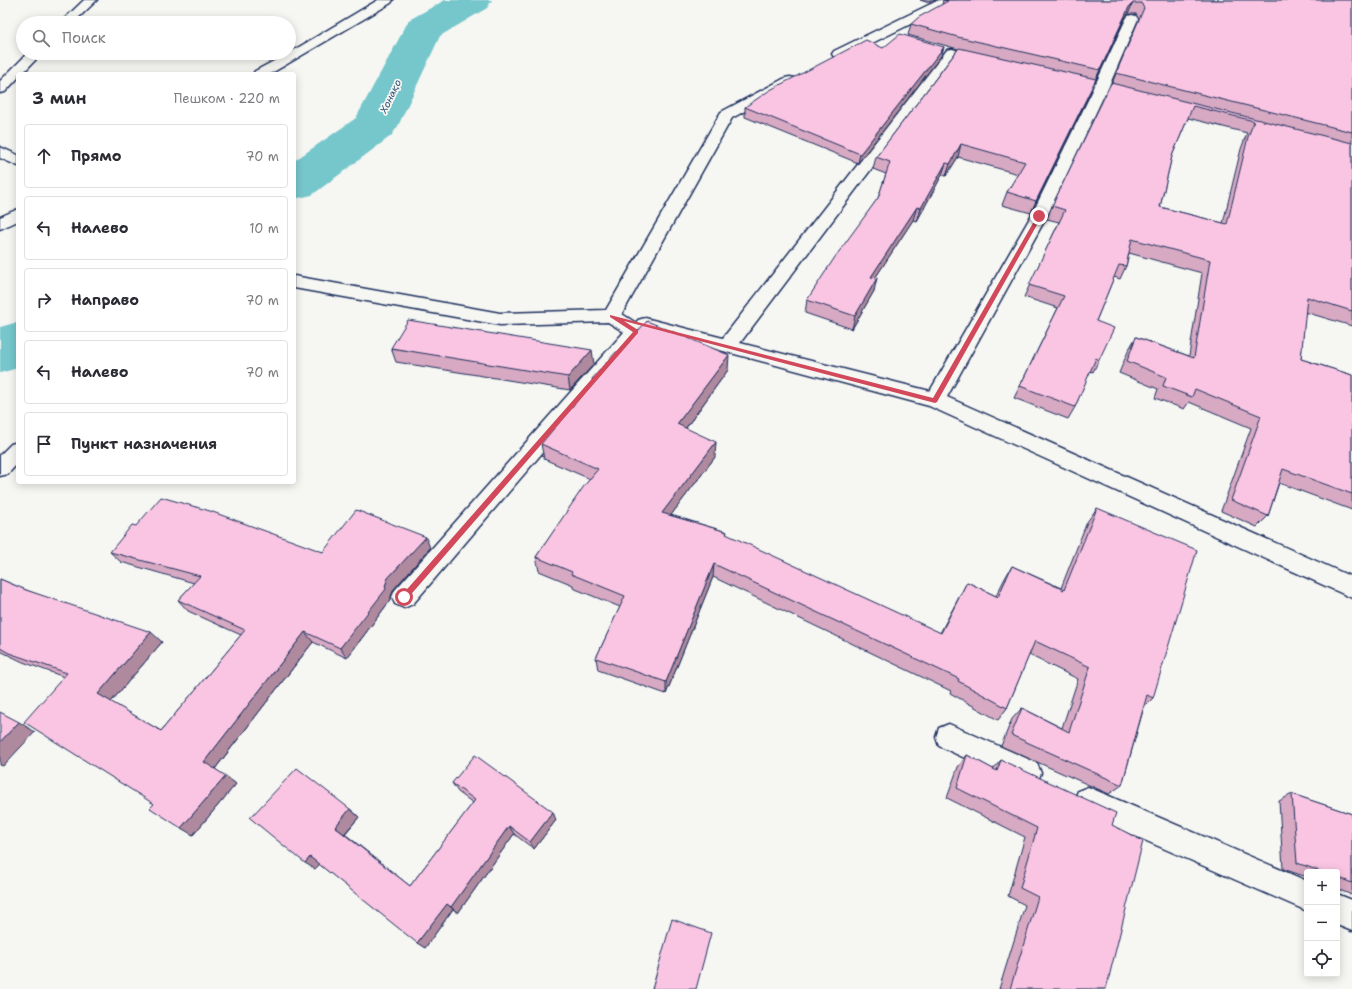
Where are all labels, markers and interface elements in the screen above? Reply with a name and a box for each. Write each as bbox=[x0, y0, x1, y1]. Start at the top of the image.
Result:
search box bbox=[16, 16, 296, 60]
icon: search bbox=[30, 27, 52, 49]
text: Поиск bbox=[62, 28, 106, 48]
water label: Хонақо bbox=[376, 77, 404, 116]
text: 3 мин bbox=[32, 87, 87, 109]
text: Пешком · 220 m bbox=[174, 90, 280, 107]
icon: ahead bbox=[33, 145, 55, 167]
text: Прямо bbox=[71, 146, 121, 166]
text: 70 m bbox=[245, 148, 279, 165]
route end bbox=[1030, 207, 1048, 225]
icon: left bbox=[33, 217, 55, 239]
text: Налево bbox=[71, 218, 129, 238]
text: 10 m bbox=[249, 220, 279, 237]
icon: right bbox=[33, 289, 55, 311]
text: Направо bbox=[71, 290, 139, 310]
text: 70 m bbox=[245, 292, 279, 309]
icon: left bbox=[33, 361, 55, 383]
text: Налево bbox=[71, 362, 129, 382]
text: 70 m bbox=[245, 364, 279, 381]
icon: arrive bbox=[33, 433, 55, 455]
text: Пункт назначения bbox=[71, 434, 217, 454]
route start bbox=[395, 588, 413, 606]
map controls bbox=[1304, 869, 1340, 977]
button: + bbox=[1304, 869, 1340, 905]
button: − bbox=[1304, 905, 1340, 941]
button: locate bbox=[1304, 941, 1340, 977]

